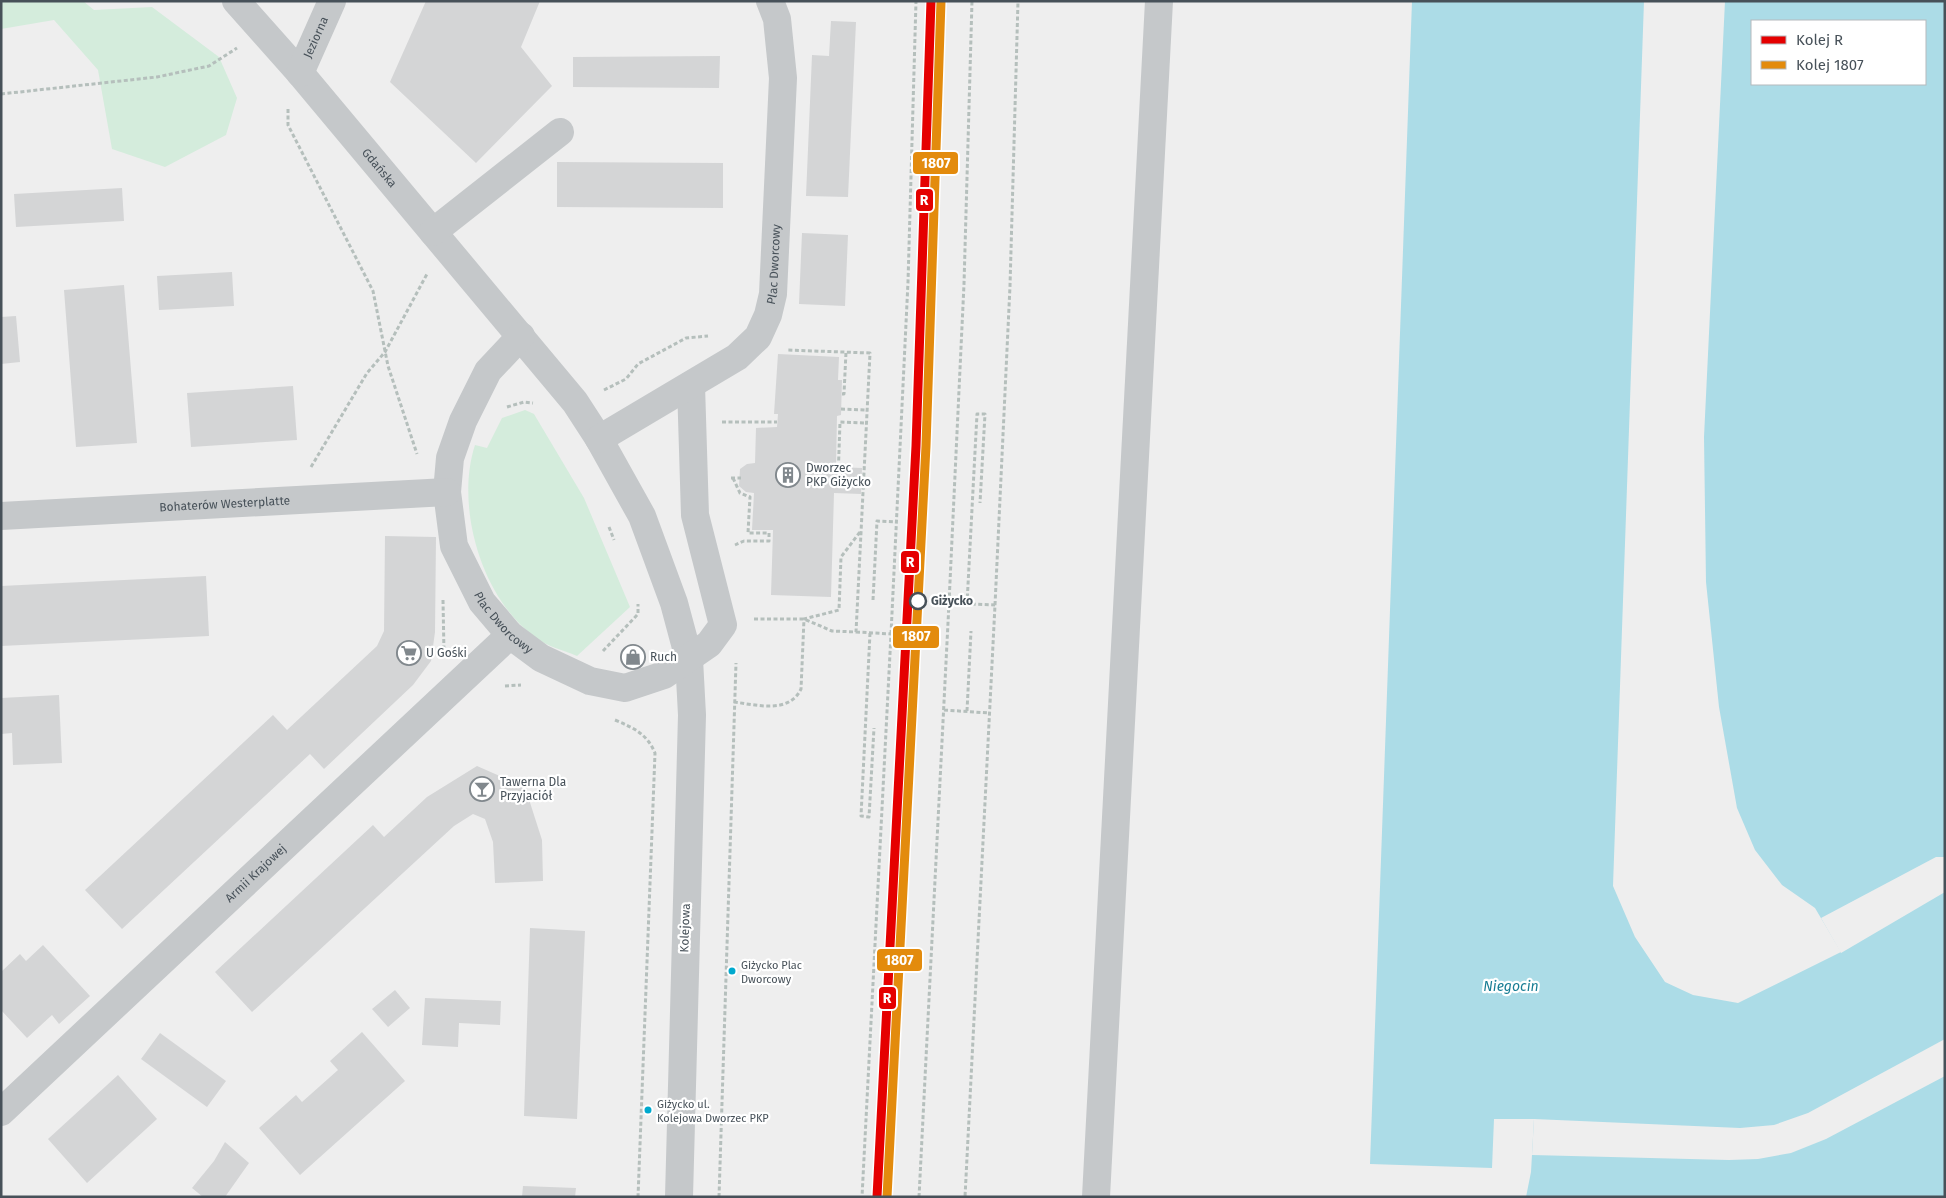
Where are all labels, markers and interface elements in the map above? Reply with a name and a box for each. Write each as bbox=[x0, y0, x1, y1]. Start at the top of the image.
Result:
street label: Jeziorna bbox=[301, 14, 331, 60]
legend bbox=[1751, 20, 1926, 85]
text: Kolej R bbox=[1796, 31, 1843, 49]
text: Kolej 1807 bbox=[1796, 56, 1864, 74]
street label: Gdańska bbox=[359, 146, 400, 190]
line badge: 1807 bbox=[912, 151, 959, 175]
text: 1807 bbox=[921, 155, 951, 172]
line badge: R bbox=[915, 188, 934, 212]
text: R bbox=[920, 192, 929, 209]
street label: Plac Dworcowy bbox=[764, 224, 783, 306]
place label: Dworzec PKP Giżycko bbox=[806, 461, 871, 489]
building icon: Dworzec PKP Giżycko bbox=[775, 462, 801, 488]
street label: Bohaterów Westerplatte bbox=[159, 493, 291, 514]
line badge: R bbox=[900, 550, 920, 574]
text: R bbox=[906, 554, 915, 571]
street label: Plac Dworcowy bbox=[471, 589, 536, 656]
marker: Giżycko bbox=[909, 592, 927, 610]
place label: Giżycko bbox=[931, 594, 973, 608]
line badge: 1807 bbox=[892, 625, 940, 649]
text: 1807 bbox=[901, 628, 931, 645]
supermarket icon: U Gośki bbox=[396, 640, 422, 666]
shop icon: Ruch bbox=[620, 644, 646, 670]
place label: U Gośki bbox=[426, 646, 467, 660]
place label: Ruch bbox=[650, 650, 677, 664]
place label: Tawerna Dla Przyjaciół bbox=[500, 775, 566, 803]
bar icon: Tawerna Dla Przyjaciół bbox=[469, 776, 495, 802]
street label: Armii Krajowej bbox=[222, 841, 289, 905]
street label: Kolejowa bbox=[677, 903, 693, 953]
line badge: 1807 bbox=[876, 948, 923, 972]
text: 1807 bbox=[884, 952, 914, 969]
place label: Giżycko Plac Dworcowy bbox=[741, 959, 802, 986]
marker: Giżycko Plac Dworcowy bbox=[727, 966, 737, 976]
water label: Niegocin bbox=[1483, 978, 1539, 995]
line badge: R bbox=[878, 986, 897, 1010]
text: R bbox=[883, 990, 892, 1007]
place label: Giżycko ul. Kolejowa Dworzec PKP bbox=[657, 1098, 769, 1125]
marker: Giżycko ul. Kolejowa Dworzec PKP bbox=[643, 1105, 653, 1115]

